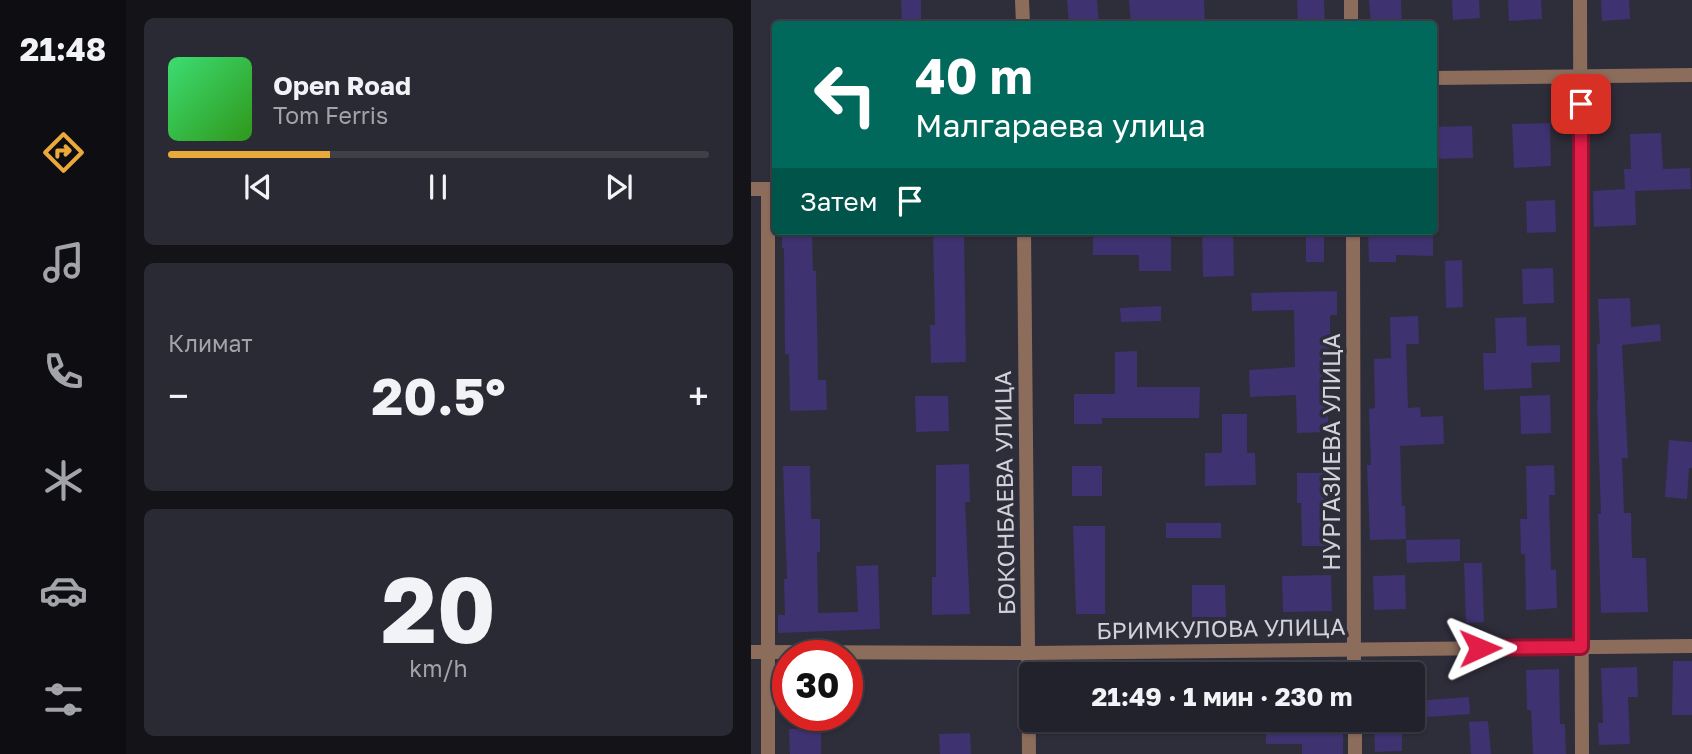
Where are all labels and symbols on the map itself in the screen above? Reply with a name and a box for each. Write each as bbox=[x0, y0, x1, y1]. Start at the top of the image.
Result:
pin bbox=[1551, 74, 1611, 134]
street label: НУРГАЗИЕВА УЛИЦА bbox=[1317, 333, 1345, 571]
street label: БОКОНБАЕВА УЛИЦА bbox=[988, 371, 1020, 615]
position arrow bbox=[1443, 611, 1517, 685]
street label: БРИМКУЛОВА УЛИЦА bbox=[1096, 612, 1346, 644]
speed limit sign: 30 bbox=[772, 640, 863, 731]

